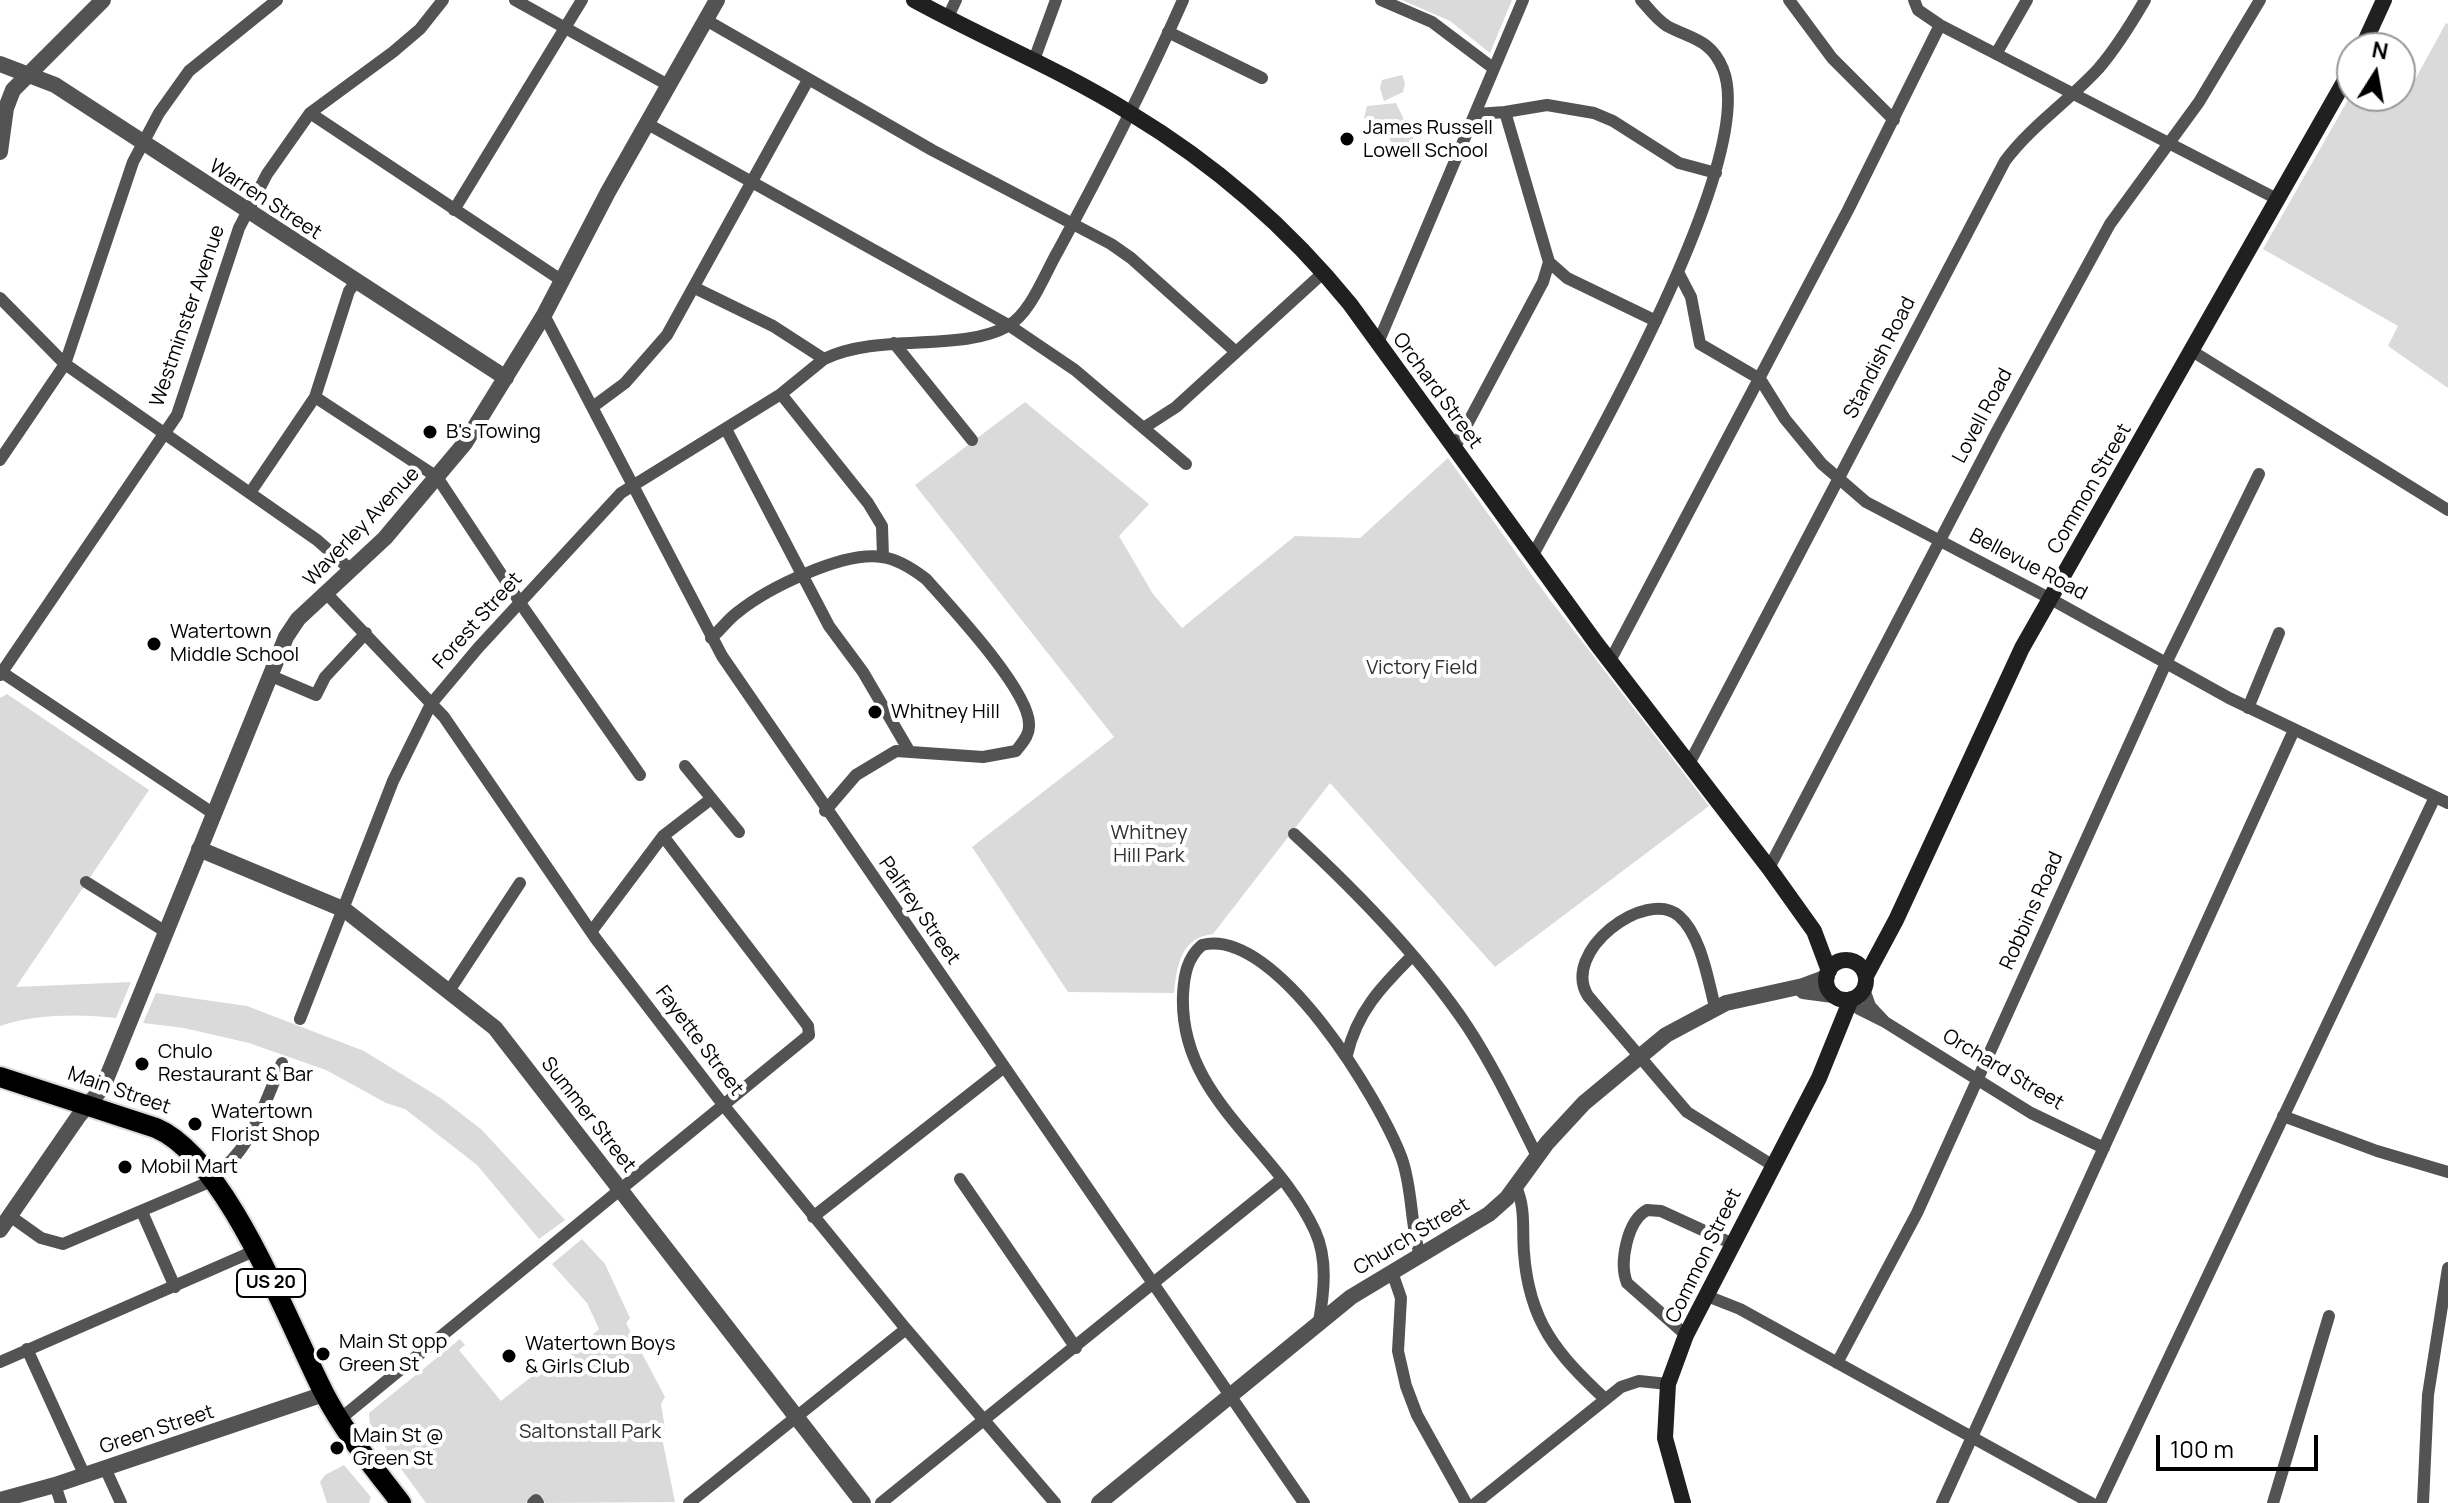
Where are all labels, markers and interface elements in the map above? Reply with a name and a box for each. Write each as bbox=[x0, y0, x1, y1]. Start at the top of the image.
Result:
north arrow bbox=[2336, 32, 2416, 112]
text: N bbox=[2370, 34, 2391, 67]
place label: James Russell Lowell School bbox=[1363, 116, 1493, 163]
marker: James Russell Lowell School bbox=[1338, 130, 1356, 148]
street label: Warren Street bbox=[204, 155, 326, 245]
street label: Westminster Avenue bbox=[146, 222, 230, 410]
street label: Standish Road bbox=[1839, 293, 1921, 423]
street label: Orchard Street bbox=[1387, 328, 1487, 454]
street label: Lovell Road bbox=[1948, 365, 2018, 467]
place label: B's Towing bbox=[446, 420, 541, 444]
street label: Common Street bbox=[2043, 420, 2137, 558]
marker: B's Towing bbox=[421, 423, 439, 441]
street label: Waverley Avenue bbox=[299, 462, 425, 592]
street label: Bellevue Road bbox=[1965, 524, 2091, 606]
street label: Forest Street bbox=[428, 568, 528, 674]
place label: Watertown Middle School bbox=[170, 620, 299, 667]
marker: Watertown Middle School bbox=[145, 635, 163, 653]
park label: Victory Field bbox=[1366, 656, 1478, 680]
place label: Whitney Hill bbox=[891, 700, 1000, 724]
marker: Whitney Hill bbox=[866, 703, 884, 721]
park label: Whitney Hill Park bbox=[1110, 821, 1188, 868]
street label: Robbins Road bbox=[1995, 848, 2069, 974]
street label: Palfrey Street bbox=[873, 852, 965, 970]
street label: Fayette Street bbox=[650, 981, 748, 1101]
street label: Orchard Street bbox=[1938, 1024, 2068, 1116]
place label: Chulo Restaurant & Bar bbox=[158, 1040, 313, 1087]
street label: Summer Street bbox=[536, 1053, 640, 1177]
marker: Chulo Restaurant & Bar bbox=[133, 1055, 151, 1073]
street label: Main Street bbox=[64, 1062, 174, 1120]
place label: Watertown Florist Shop bbox=[211, 1100, 320, 1147]
marker: Watertown Florist Shop bbox=[186, 1115, 204, 1133]
place label: Mobil Mart bbox=[141, 1155, 238, 1179]
marker: Mobil Mart bbox=[116, 1158, 134, 1176]
street label: Common Street bbox=[1661, 1185, 1747, 1327]
street label: Church Street bbox=[1350, 1193, 1474, 1281]
road number: US 20 bbox=[237, 1269, 305, 1297]
place label: Main St opp Green St bbox=[339, 1330, 447, 1377]
place label: Watertown Boys & Girls Club bbox=[525, 1332, 675, 1379]
marker: Main St opp Green St bbox=[314, 1345, 332, 1363]
marker: Watertown Boys & Girls Club bbox=[500, 1347, 518, 1365]
street label: Green Street bbox=[97, 1400, 217, 1460]
scale bar bbox=[2160, 1419, 2322, 1469]
park label: Saltonstall Park bbox=[519, 1420, 661, 1444]
place label: Main St @ Green St bbox=[353, 1424, 444, 1471]
text: 100 m bbox=[2170, 1432, 2234, 1465]
marker: Main St @ Green St bbox=[328, 1439, 346, 1457]

